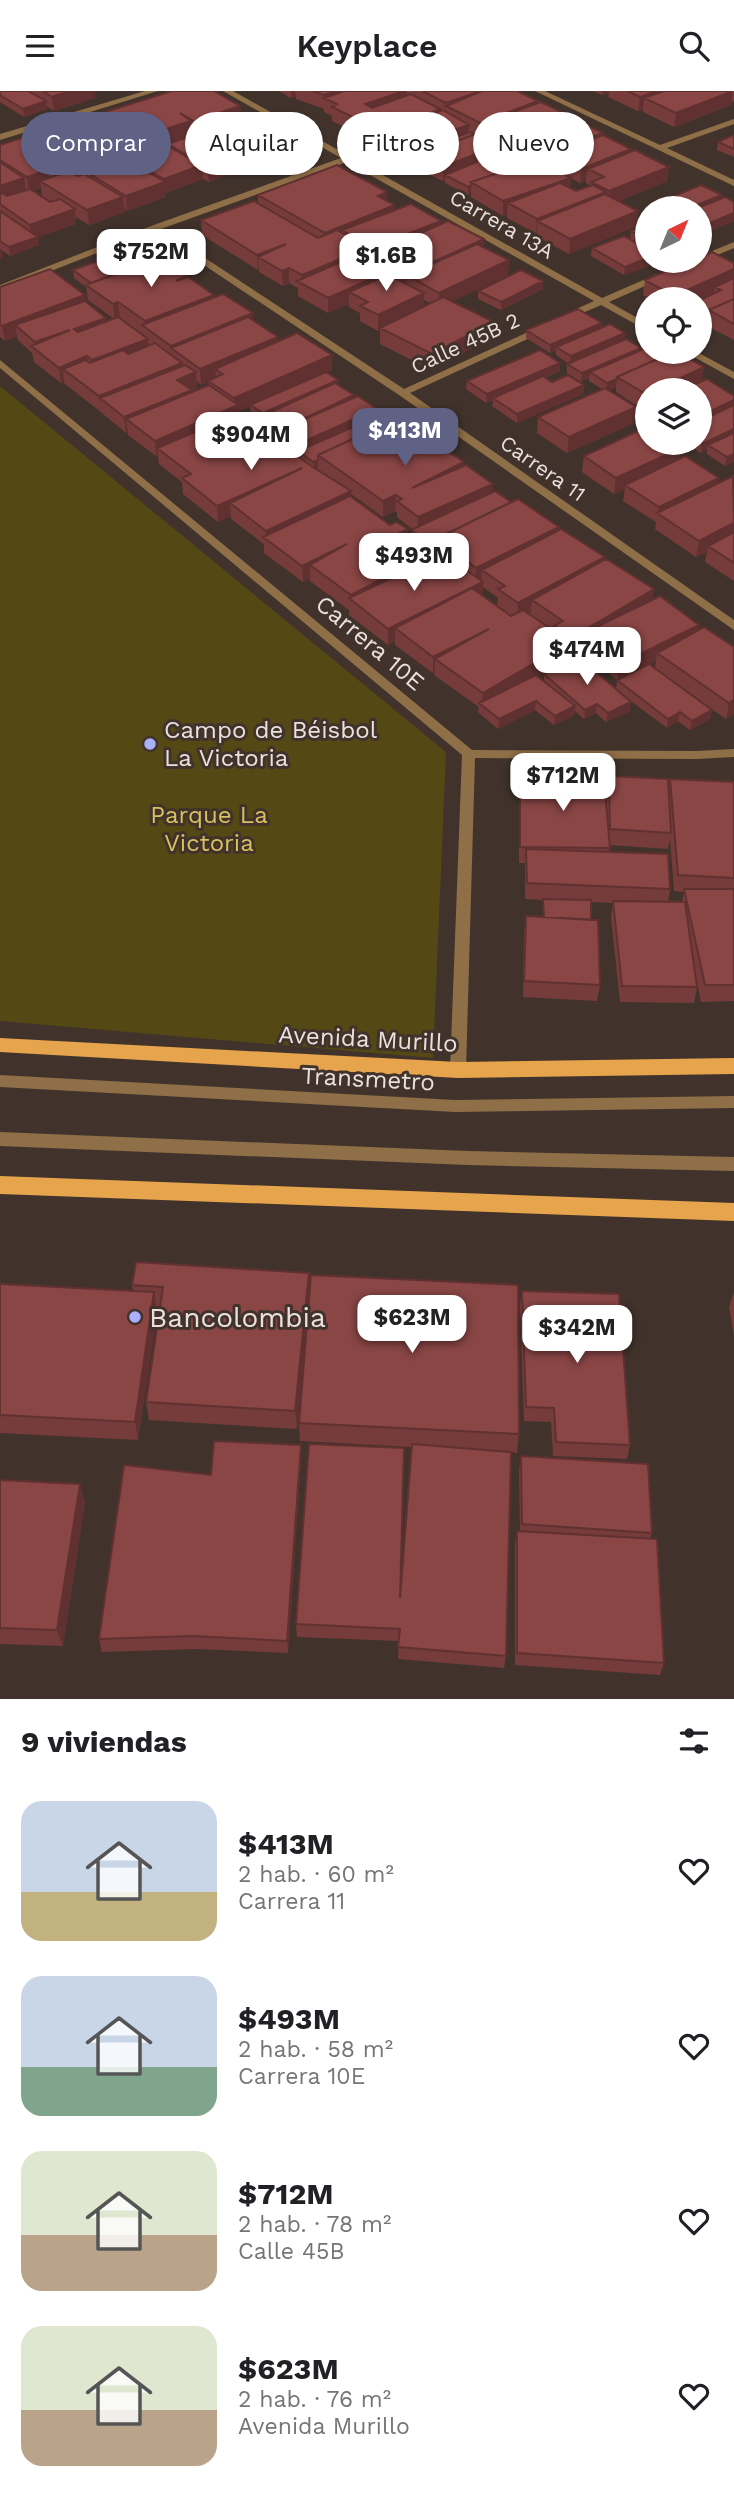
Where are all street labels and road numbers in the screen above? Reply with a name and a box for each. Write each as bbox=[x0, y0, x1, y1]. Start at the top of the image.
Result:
street label: Carrera 13A bbox=[446, 184, 559, 264]
street label: Calle 45B 2 bbox=[407, 307, 523, 379]
street label: Carrera 11 bbox=[496, 430, 590, 506]
street label: Carrera 10E bbox=[310, 590, 430, 696]
street label: Avenida Murillo bbox=[278, 1020, 458, 1058]
street label: Transmetro bbox=[301, 1062, 435, 1096]

